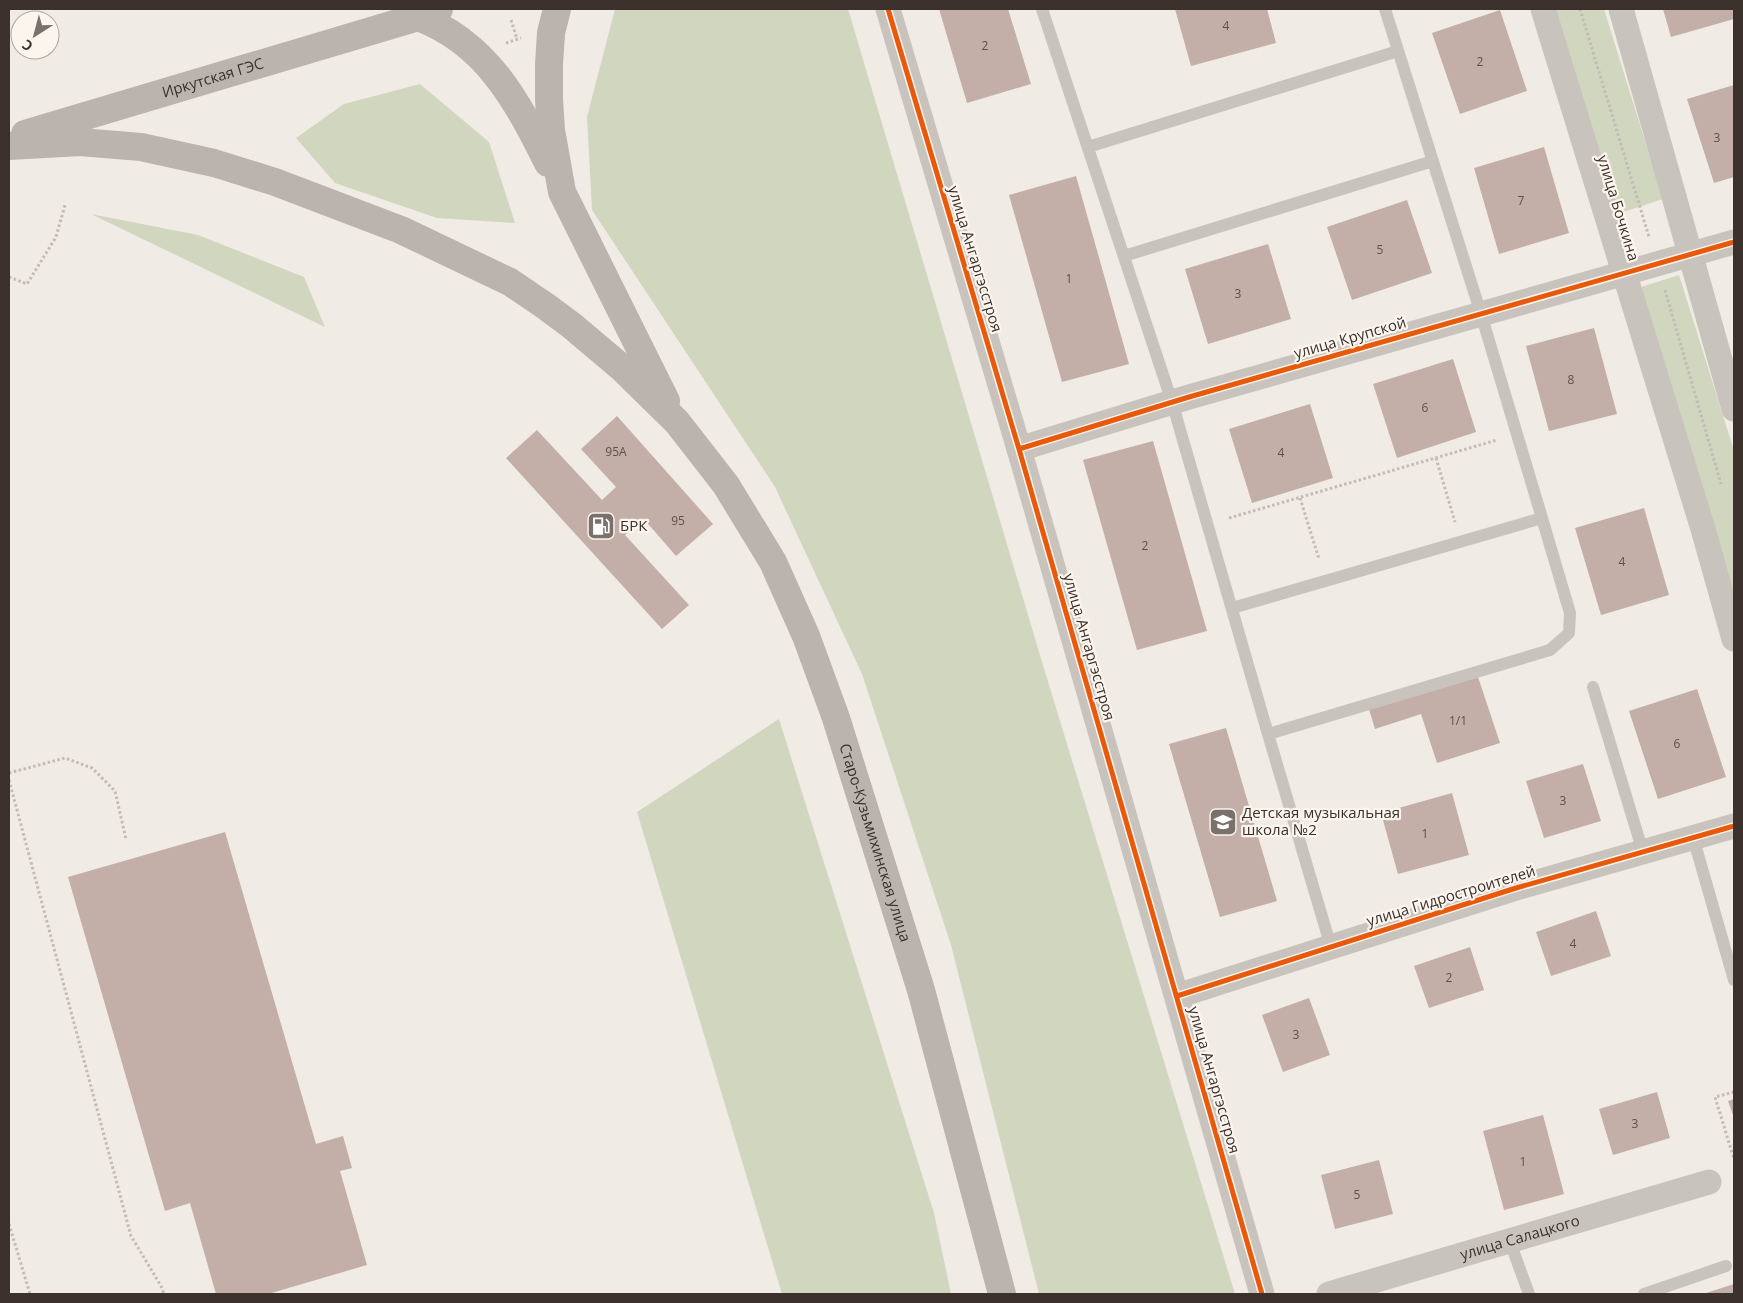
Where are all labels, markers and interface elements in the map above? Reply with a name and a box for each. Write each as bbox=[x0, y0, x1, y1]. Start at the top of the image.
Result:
north arrow bbox=[10, 10, 60, 60]
house number: 4 bbox=[1223, 17, 1230, 34]
text: С bbox=[18, 36, 36, 56]
house number: 2 bbox=[982, 37, 989, 54]
street label: Иркутская ГЭС bbox=[159, 53, 266, 102]
house number: 2 bbox=[1477, 53, 1484, 70]
house number: 3 bbox=[1714, 129, 1721, 146]
street label: улица Бочкина bbox=[1593, 152, 1645, 263]
street label: улица Ангаргэсстроя bbox=[944, 183, 1008, 334]
house number: 7 bbox=[1518, 192, 1525, 209]
house number: 5 bbox=[1377, 241, 1384, 258]
house number: 1 bbox=[1066, 270, 1072, 287]
house number: 3 bbox=[1235, 285, 1242, 302]
street label: улица Крупской bbox=[1291, 311, 1408, 363]
house number: 8 bbox=[1568, 371, 1575, 388]
house number: 6 bbox=[1422, 399, 1429, 416]
house number: 95А bbox=[605, 443, 627, 460]
house number: 4 bbox=[1278, 444, 1285, 461]
fuel station icon: БРК bbox=[586, 511, 616, 541]
house number: 95 bbox=[671, 512, 685, 529]
place label: БРК bbox=[620, 515, 648, 535]
house number: 2 bbox=[1142, 537, 1149, 554]
house number: 4 bbox=[1619, 553, 1626, 570]
street label: улица Ангаргэсстроя bbox=[1059, 571, 1121, 723]
house number: 1/1 bbox=[1449, 712, 1467, 729]
house number: 6 bbox=[1674, 735, 1681, 752]
street label: Старо-Кузьмихинская улица bbox=[836, 741, 916, 944]
house number: 3 bbox=[1560, 792, 1567, 809]
place label: Детская музыкальная школа №2 bbox=[1242, 802, 1400, 839]
school or university icon: Детская музыкальная школа №2 bbox=[1208, 807, 1238, 837]
house number: 1 bbox=[1422, 825, 1428, 842]
street label: улица Гидростроителей bbox=[1364, 860, 1538, 930]
house number: 4 bbox=[1570, 935, 1577, 952]
house number: 2 bbox=[1446, 969, 1453, 986]
street label: улица Ангаргэсстроя bbox=[1184, 1004, 1246, 1156]
house number: 3 bbox=[1293, 1026, 1300, 1043]
house number: 3 bbox=[1632, 1115, 1639, 1132]
house number: 1 bbox=[1520, 1153, 1526, 1170]
house number: 5 bbox=[1354, 1186, 1361, 1203]
street label: улица Салацкого bbox=[1457, 1210, 1582, 1264]

